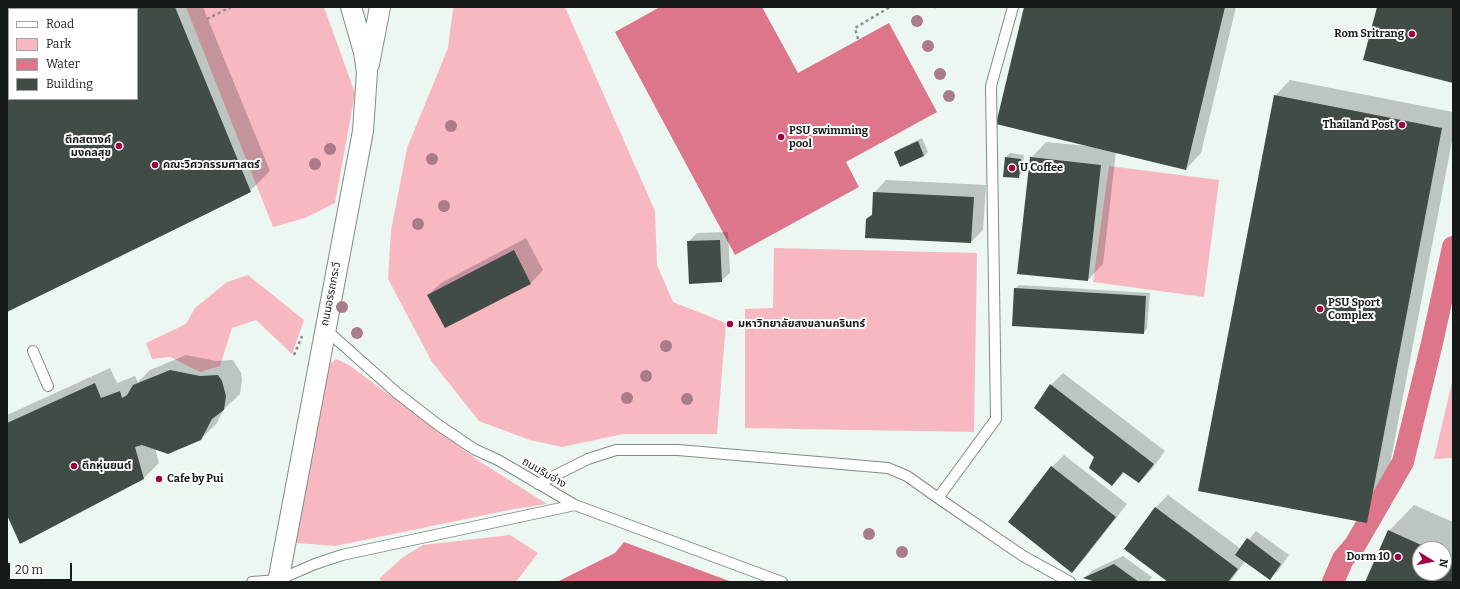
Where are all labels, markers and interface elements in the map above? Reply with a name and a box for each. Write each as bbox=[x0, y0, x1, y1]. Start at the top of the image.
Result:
legend bbox=[8, 8, 138, 100]
text: Road bbox=[46, 17, 74, 31]
place label: Rom Sritrang bbox=[1334, 27, 1404, 41]
marker: Rom Sritrang bbox=[1407, 29, 1417, 39]
text: Park bbox=[46, 37, 71, 51]
text: Water bbox=[46, 57, 80, 71]
text: Building bbox=[46, 77, 93, 91]
place label: Thailand Post bbox=[1323, 118, 1394, 132]
marker: Thailand Post bbox=[1397, 120, 1407, 130]
place label: PSU swimming pool bbox=[789, 124, 868, 150]
marker: PSU swimming pool bbox=[776, 132, 786, 142]
place label: ตึกสตางค์ มงคลสุข bbox=[65, 133, 111, 159]
marker: ตึกสตางค์ มงคลสุข bbox=[114, 141, 124, 151]
place label: คณะวิศวกรรมศาสตร์ bbox=[163, 158, 260, 172]
marker: คณะวิศวกรรมศาสตร์ bbox=[150, 160, 160, 170]
place label: U Coffee bbox=[1020, 161, 1063, 175]
marker: U Coffee bbox=[1007, 163, 1017, 173]
street label: ถนนอรรถกระวี bbox=[318, 261, 344, 327]
place label: PSU Sport Complex bbox=[1328, 296, 1380, 322]
marker: PSU Sport Complex bbox=[1315, 304, 1325, 314]
place label: มหาวิทยาลัยสงขลานครินทร์ bbox=[738, 317, 865, 331]
marker: มหาวิทยาลัยสงขลานครินทร์ bbox=[725, 319, 735, 329]
street label: ถนนริมอ่าง bbox=[520, 455, 568, 491]
place label: ตึกหุ่นยนต์ bbox=[82, 459, 131, 473]
marker: ตึกหุ่นยนต์ bbox=[69, 461, 79, 471]
place label: Cafe by Pui bbox=[167, 472, 223, 486]
marker: Cafe by Pui bbox=[154, 474, 164, 484]
north arrow bbox=[1412, 541, 1452, 581]
place label: Dorm 10 bbox=[1347, 550, 1390, 564]
marker: Dorm 10 bbox=[1393, 552, 1403, 562]
scale bar bbox=[10, 555, 74, 581]
text: N bbox=[1436, 558, 1450, 568]
text: 20 m bbox=[15, 563, 43, 577]

